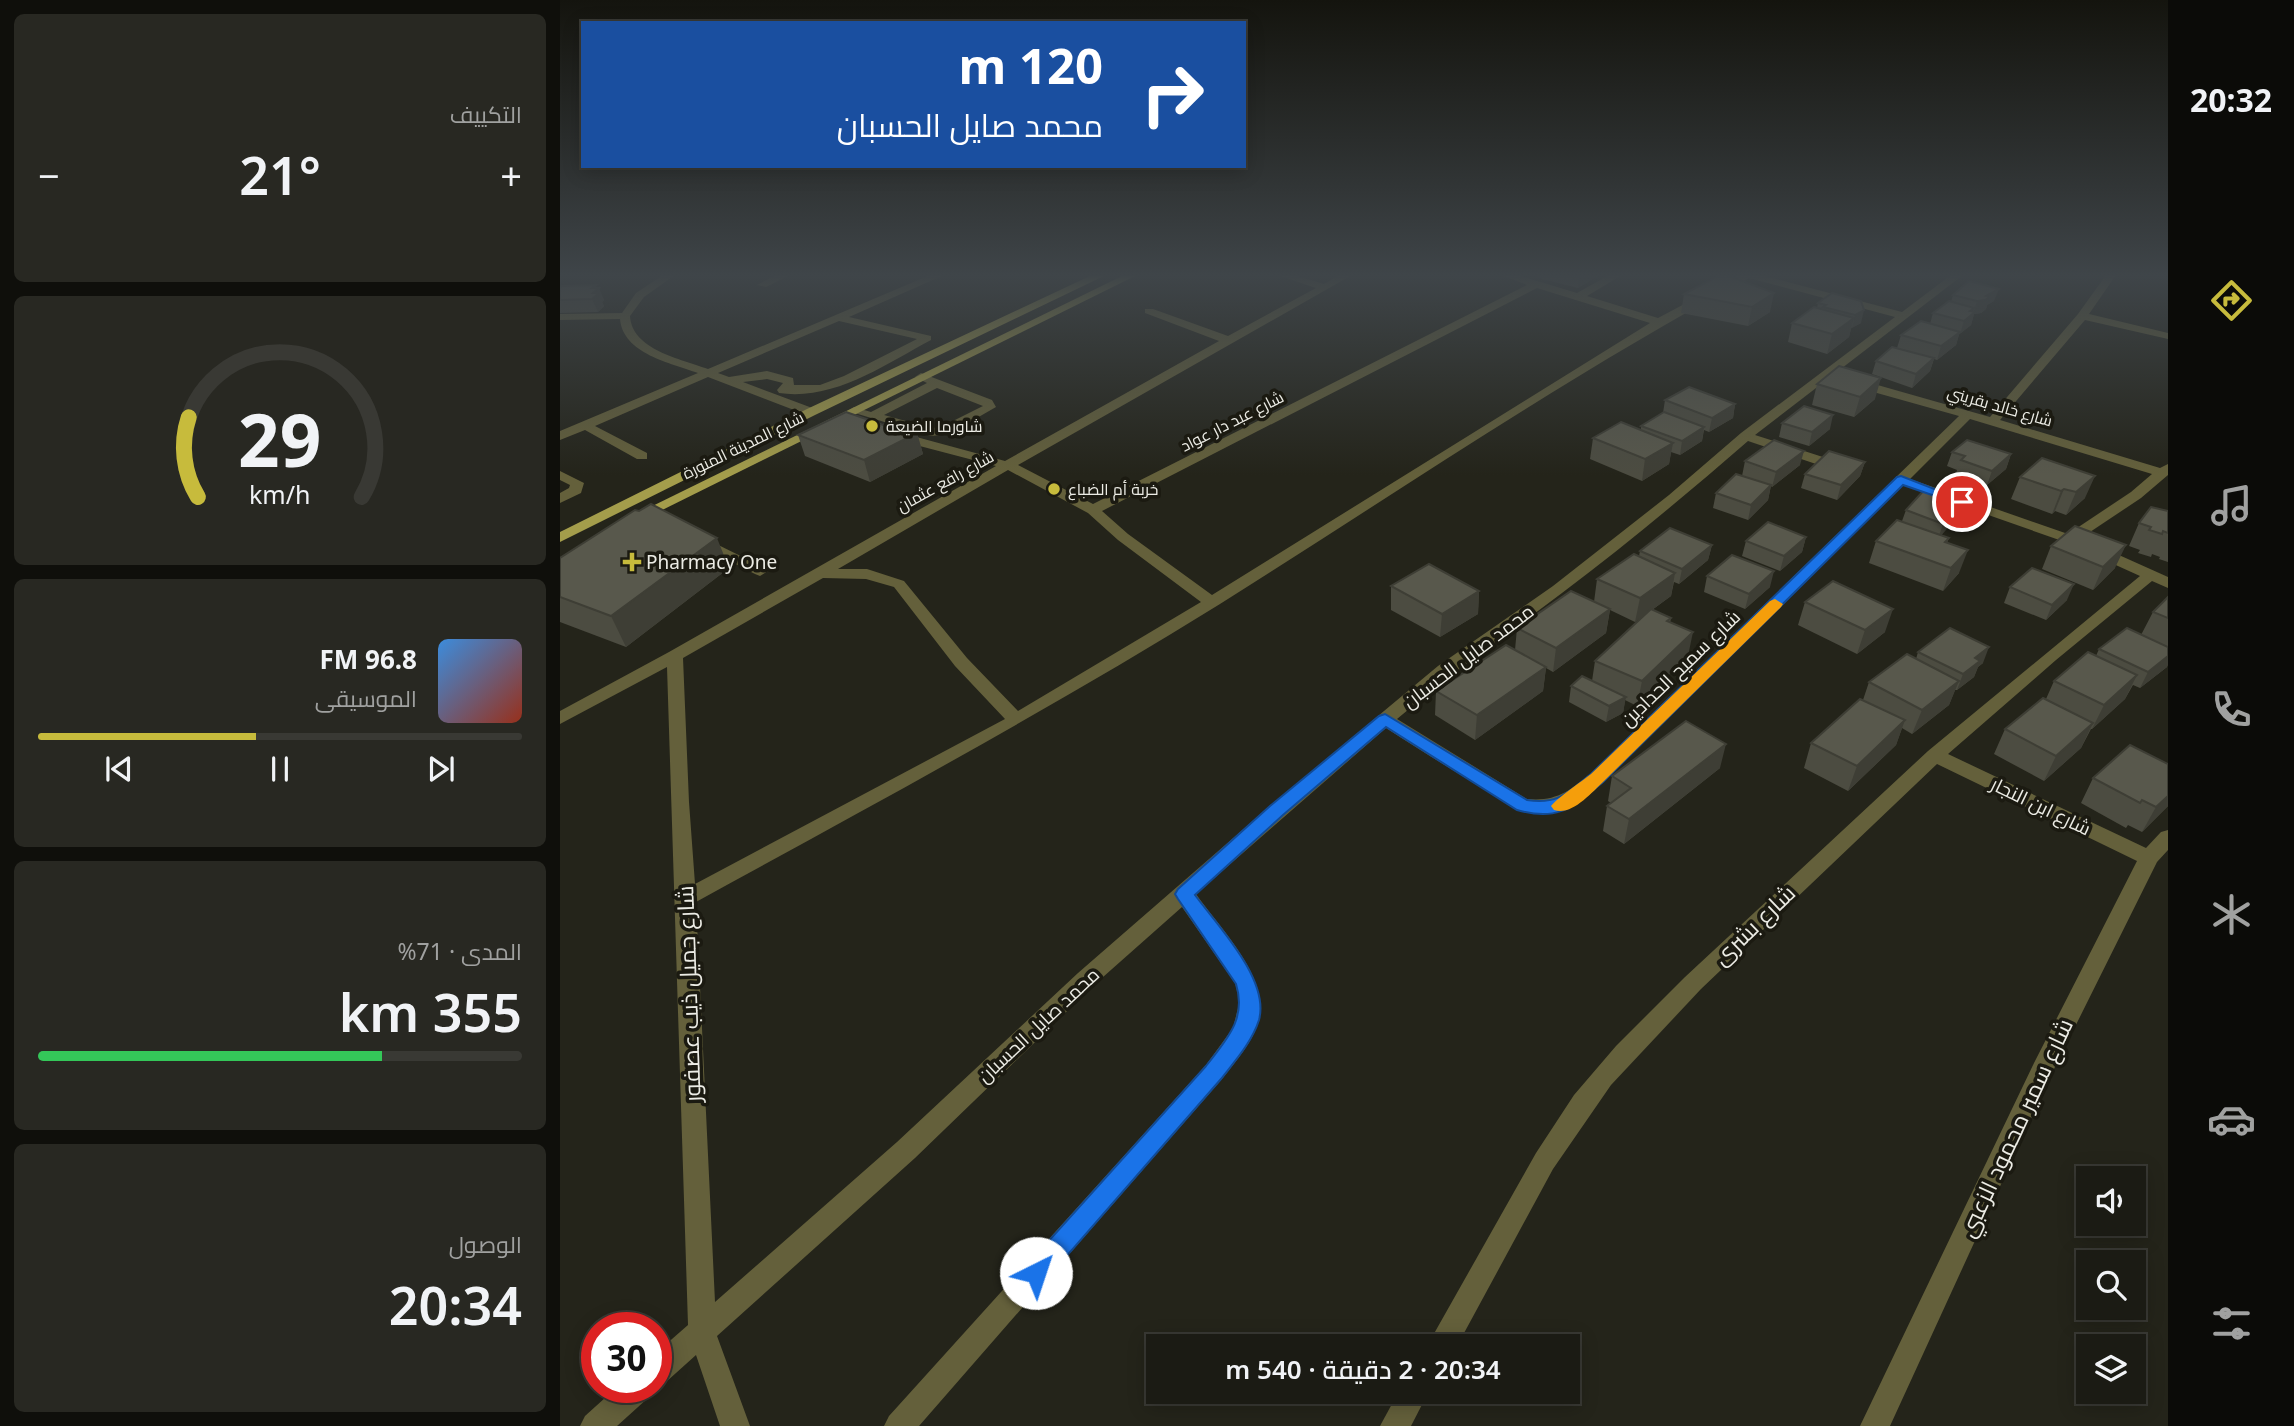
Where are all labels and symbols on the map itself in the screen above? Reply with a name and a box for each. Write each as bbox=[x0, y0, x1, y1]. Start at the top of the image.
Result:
street label: شارع خالد بقريني bbox=[1944, 380, 2055, 434]
street label: شارع عبد دار عواد bbox=[1177, 386, 1288, 457]
street label: شارع المدينة المنورة bbox=[679, 406, 808, 485]
place label: شاورما الضيعة bbox=[886, 415, 983, 437]
marker: شاورما الضيعة bbox=[864, 418, 880, 434]
street label: شارع رافع عثمان bbox=[892, 445, 998, 518]
pin bbox=[1932, 472, 1992, 532]
place label: خربة أم الضباع bbox=[1068, 478, 1158, 501]
marker: خربة أم الضباع bbox=[1046, 481, 1062, 497]
place label: Pharmacy One bbox=[646, 549, 777, 575]
marker: Pharmacy One bbox=[624, 554, 640, 570]
street label: محمد صايل الحسبان bbox=[1397, 598, 1539, 714]
street label: شارع سميح الحدادين bbox=[1614, 604, 1746, 733]
street label: شارع ابن النجار bbox=[1985, 770, 2095, 842]
street label: شارع بشرى bbox=[1705, 877, 1802, 972]
street label: شارع جميل ذيب عصفور bbox=[668, 885, 709, 1105]
street label: محمد صايل الحسبان bbox=[971, 962, 1105, 1088]
street label: شارع سمير محمود الزعبي bbox=[1950, 1013, 2083, 1243]
position arrow bbox=[999, 1236, 1073, 1310]
speed limit sign: 30 bbox=[581, 1312, 672, 1403]

